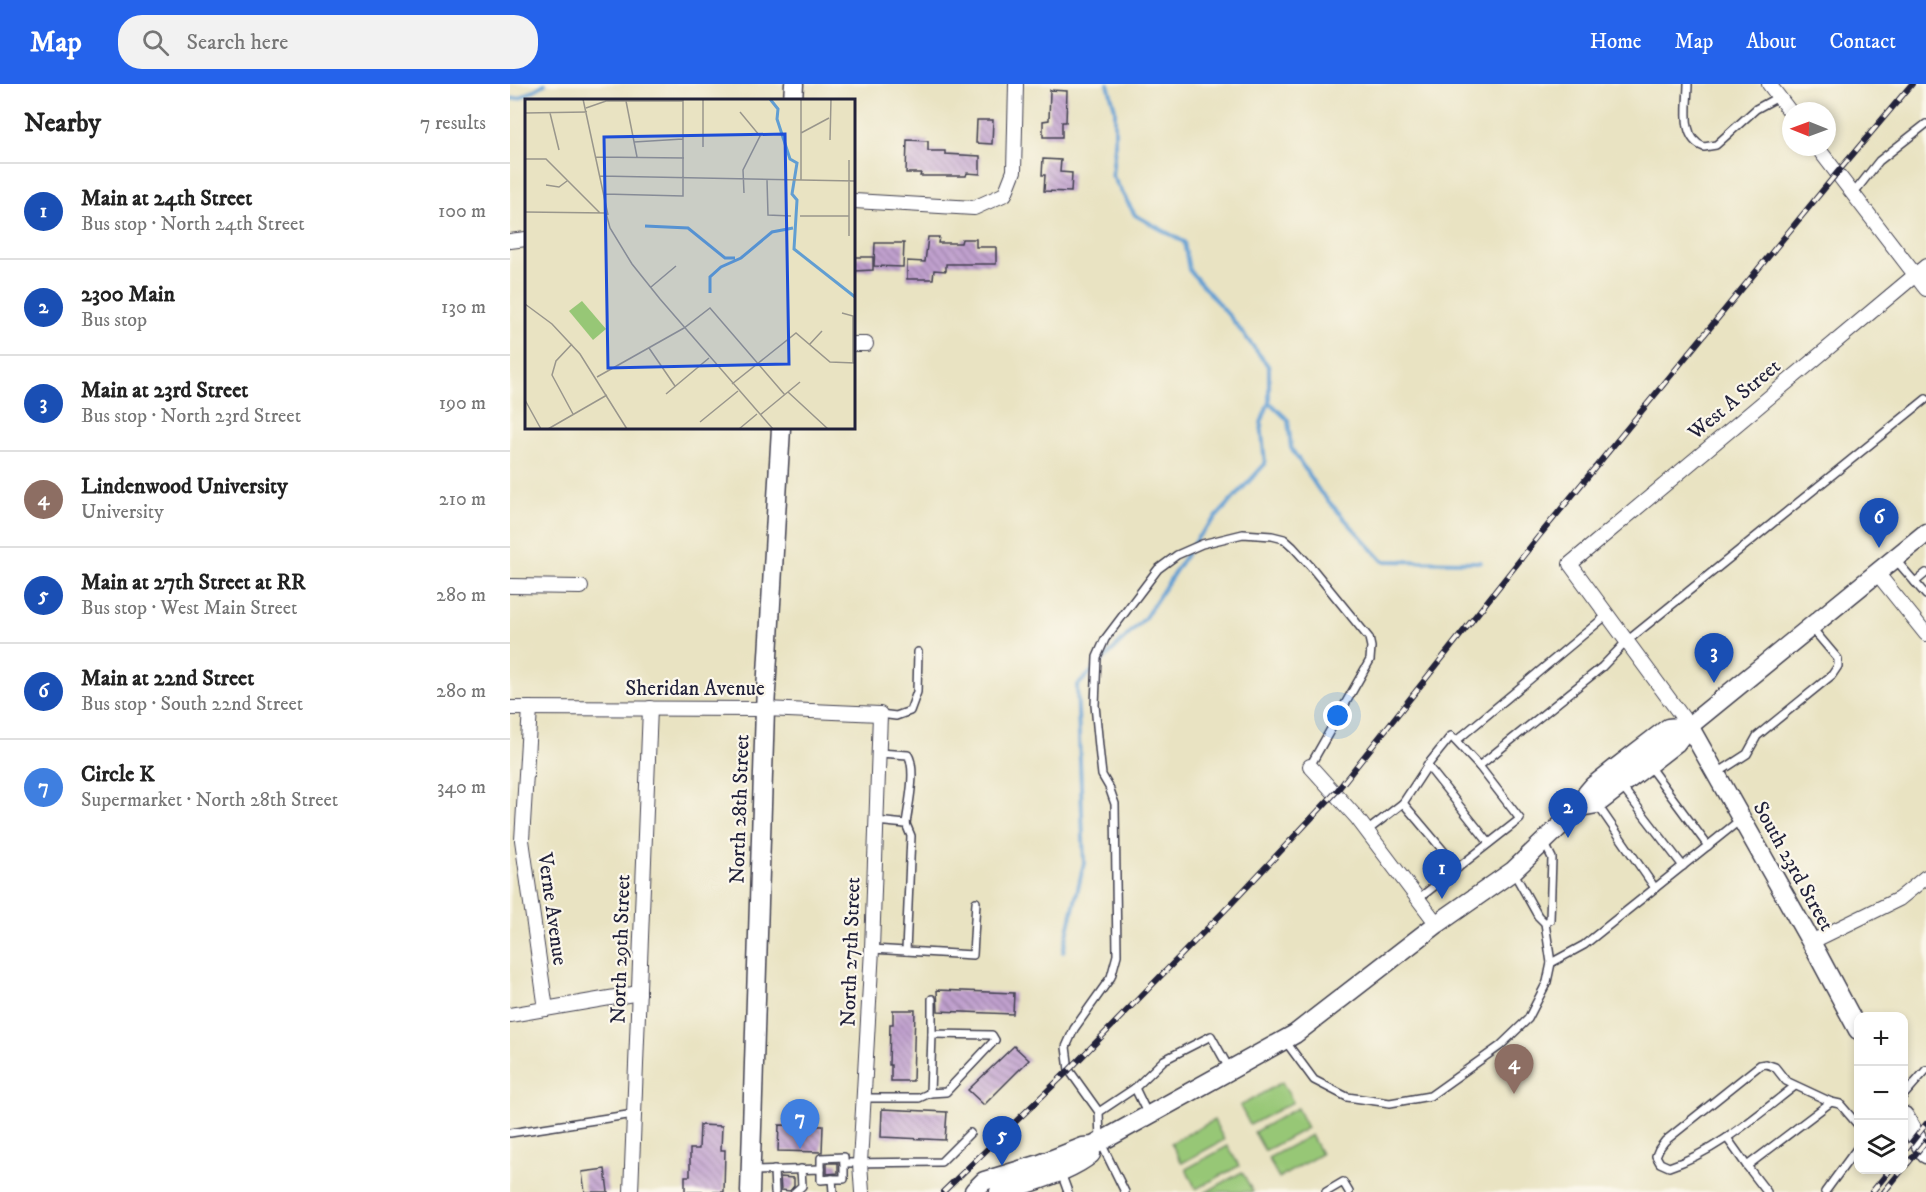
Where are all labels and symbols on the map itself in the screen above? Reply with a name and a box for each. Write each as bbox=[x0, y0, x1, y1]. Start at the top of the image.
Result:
inset map bbox=[525, 99, 855, 429]
north arrow bbox=[1782, 102, 1836, 156]
street label: West A Street bbox=[1682, 353, 1786, 447]
pin: 6 bbox=[1860, 498, 1898, 548]
pin: 3 bbox=[1694, 634, 1734, 683]
street label: Sheridan Avenue bbox=[625, 676, 765, 702]
your location bbox=[1323, 701, 1352, 730]
street label: North 28th Street bbox=[724, 733, 756, 884]
pin: 2 bbox=[1548, 788, 1588, 838]
street label: South 23rd Street bbox=[1747, 797, 1840, 936]
street label: Verne Avenue bbox=[531, 850, 573, 967]
pin: 1 bbox=[1422, 850, 1462, 899]
street label: North 29th Street bbox=[605, 874, 637, 1024]
street label: North 27th Street bbox=[835, 876, 867, 1027]
pin: 4 bbox=[1494, 1044, 1534, 1094]
pin: 7 bbox=[780, 1100, 820, 1149]
pin: 5 bbox=[982, 1116, 1022, 1166]

